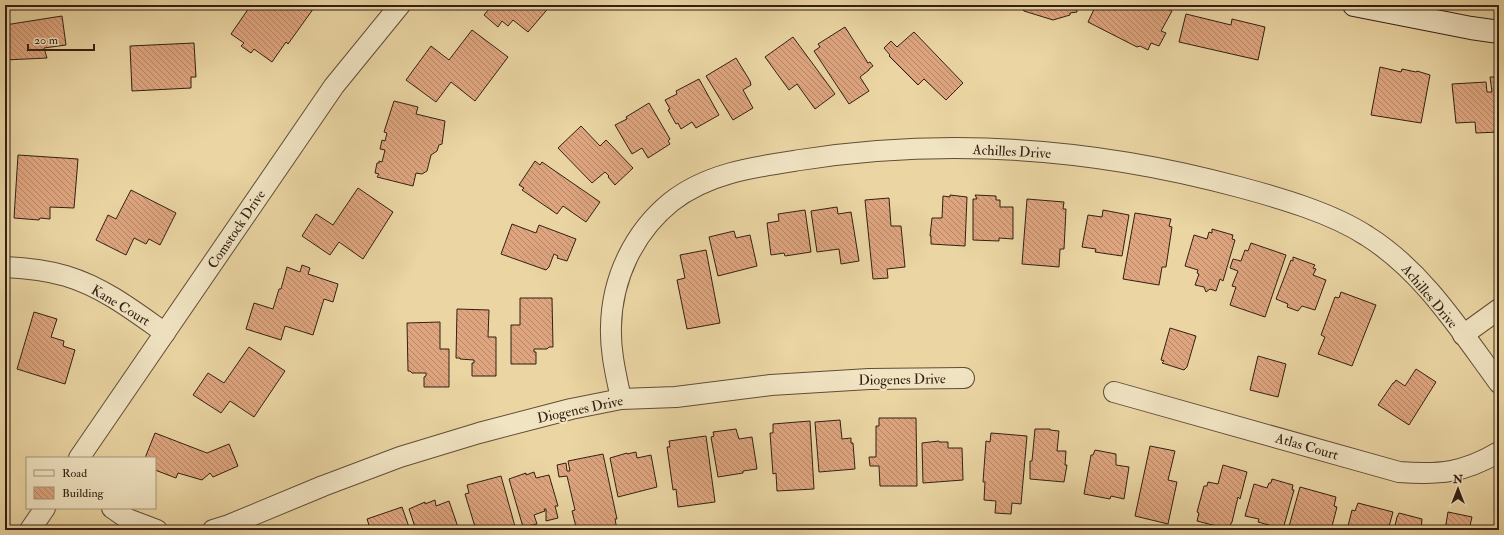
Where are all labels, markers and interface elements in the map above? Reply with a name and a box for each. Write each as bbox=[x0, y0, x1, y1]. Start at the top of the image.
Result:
scale bar bbox=[28, 26, 94, 52]
text: 20 m bbox=[34, 33, 59, 48]
street label: Achilles Drive bbox=[971, 141, 1052, 162]
street label: Comstock Drive bbox=[204, 187, 269, 272]
street label: Achilles Drive bbox=[1397, 260, 1461, 332]
street label: Kane Court bbox=[88, 281, 154, 330]
street label: Diogenes Drive bbox=[858, 370, 946, 389]
street label: Diogenes Drive bbox=[536, 392, 625, 427]
street label: Atlas Court bbox=[1273, 429, 1341, 464]
legend bbox=[26, 457, 156, 509]
text: Road bbox=[62, 466, 87, 481]
north arrow bbox=[1438, 469, 1478, 509]
text: N bbox=[1452, 473, 1464, 486]
text: Building bbox=[62, 486, 105, 501]

